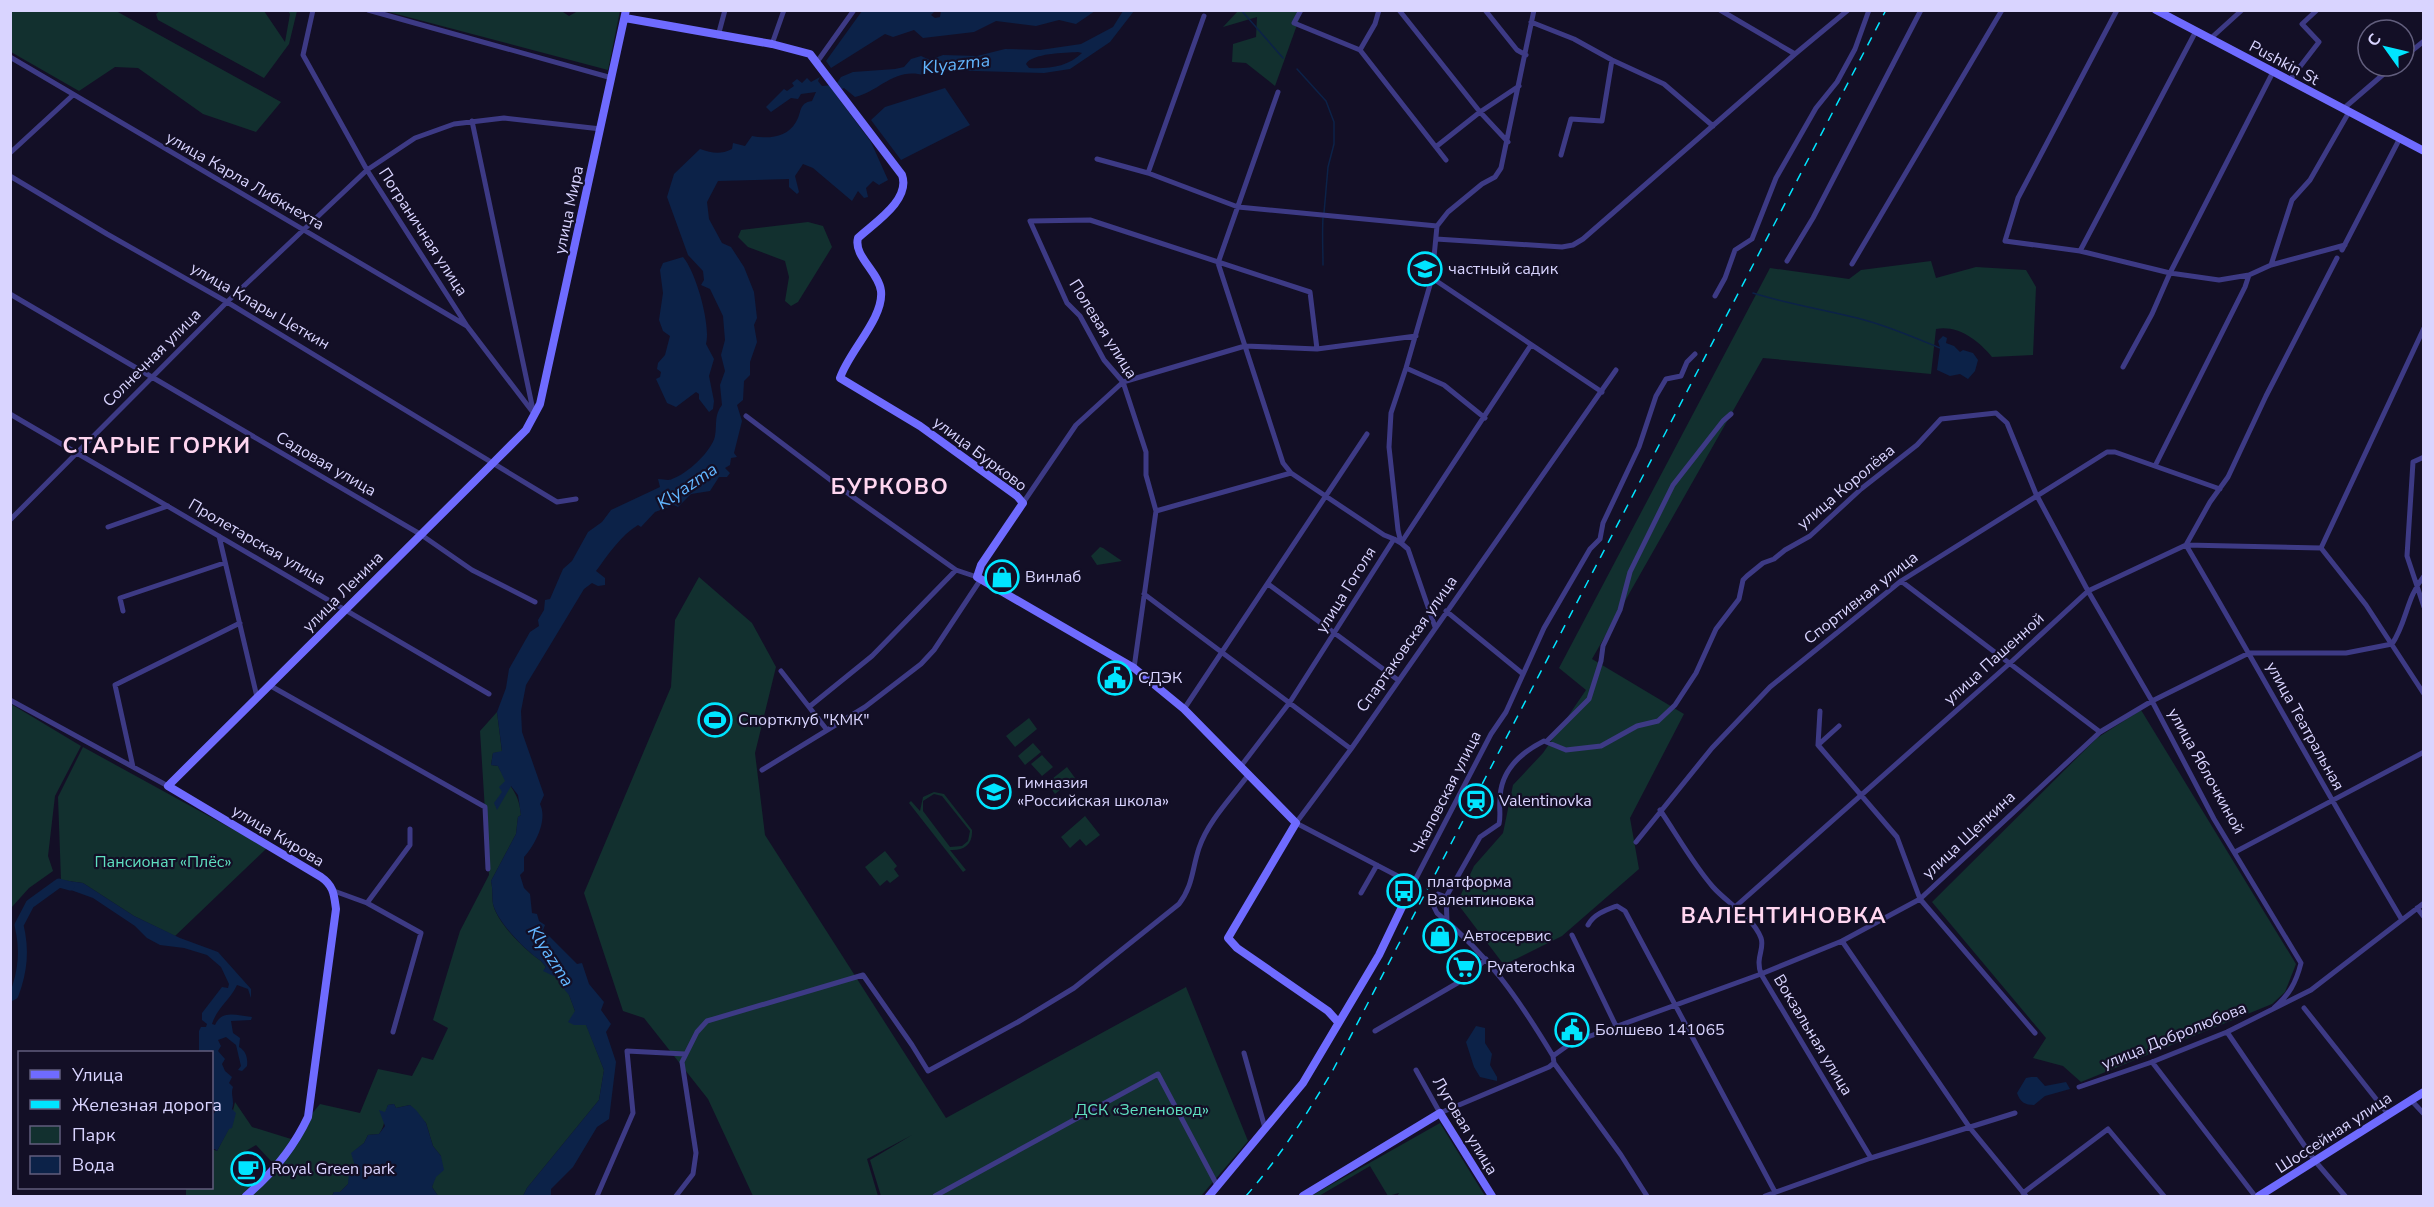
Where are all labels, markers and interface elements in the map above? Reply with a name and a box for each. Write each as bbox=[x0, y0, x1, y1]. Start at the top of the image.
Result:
north arrow bbox=[2356, 18, 2416, 78]
text: С bbox=[2362, 29, 2387, 51]
street label: Pushkin St bbox=[2245, 35, 2323, 91]
water label: Klyazma bbox=[921, 48, 991, 80]
street label: улица Карла Либкнехта bbox=[162, 127, 328, 235]
street label: Пограничная улица bbox=[373, 163, 473, 301]
street label: улица Мира bbox=[549, 164, 589, 256]
school or university icon: частный садик bbox=[1407, 251, 1443, 287]
street label: улица Клары Цеткин bbox=[186, 257, 334, 355]
place label: частный садик bbox=[1448, 258, 1559, 280]
street label: Полевая улица bbox=[1064, 275, 1142, 383]
street label: Солнечная улица bbox=[98, 304, 206, 412]
street label: улица Бурково bbox=[928, 411, 1032, 497]
street label: Садовая улица bbox=[272, 426, 380, 502]
district label: СТАРЫЕ ГОРКИ bbox=[62, 431, 252, 461]
street label: улица Королёва bbox=[1792, 440, 1900, 534]
water label: Klyazma bbox=[652, 457, 722, 515]
district label: БУРКОВО bbox=[831, 472, 949, 502]
street label: Пролетарская улица bbox=[184, 494, 330, 590]
street label: улица Гоголя bbox=[1311, 543, 1381, 637]
street label: Спортивная улица bbox=[1799, 546, 1923, 650]
street label: улица Ленина bbox=[298, 547, 388, 637]
shop icon: Винлаб bbox=[984, 559, 1020, 595]
place label: Винлаб bbox=[1025, 566, 1081, 588]
street label: Спартаковская улица bbox=[1351, 571, 1463, 717]
street label: улица Пашенной bbox=[1939, 608, 2049, 710]
street label: улица Театральная bbox=[2260, 658, 2350, 794]
public building icon: СДЭК bbox=[1097, 660, 1133, 696]
place label: СДЭК bbox=[1138, 667, 1183, 689]
sports icon: Спортклуб "КМК" bbox=[697, 702, 733, 738]
street label: улица Яблочкиной bbox=[2162, 704, 2250, 838]
place label: Спортклуб "КМК" bbox=[738, 709, 870, 731]
street label: Чкаловская улица bbox=[1405, 727, 1487, 859]
place label: Гимназия «Российская школа» bbox=[1017, 772, 1169, 812]
school or university icon: Гимназия «Российская школа» bbox=[976, 774, 1012, 810]
station icon: Valentinovka bbox=[1458, 783, 1494, 819]
street label: улица Щепкина bbox=[1918, 786, 2020, 884]
place label: Valentinovka bbox=[1498, 790, 1592, 812]
street label: улица Кирова bbox=[228, 800, 328, 872]
park label: Пансионат «Плёс» bbox=[95, 851, 231, 873]
place label: платформа Валентиновка bbox=[1427, 871, 1534, 911]
bus stop icon: платформа Валентиновка bbox=[1386, 873, 1422, 909]
district label: ВАЛЕНТИНОВКА bbox=[1681, 901, 1887, 931]
shop icon: Автосервис bbox=[1422, 918, 1458, 954]
water label: Klyazma bbox=[522, 921, 580, 991]
place label: Автосервис bbox=[1463, 925, 1552, 947]
supermarket icon: Pyaterochka bbox=[1446, 949, 1482, 985]
place label: Pyaterochka bbox=[1487, 956, 1575, 978]
street label: Вокзальная улица bbox=[1768, 970, 1858, 1100]
street label: улица Добролюбова bbox=[2098, 997, 2250, 1075]
public building icon: Болшево 141065 bbox=[1554, 1012, 1590, 1048]
place label: Болшево 141065 bbox=[1595, 1019, 1725, 1041]
legend bbox=[18, 1051, 213, 1189]
text: Улица bbox=[71, 1063, 123, 1087]
street label: Луговая улица bbox=[1427, 1073, 1503, 1179]
street label: Шоссейная улица bbox=[2272, 1087, 2396, 1179]
text: Железная дорога bbox=[72, 1093, 222, 1117]
park label: ДСК «Зеленовод» bbox=[1075, 1099, 1209, 1121]
text: Парк bbox=[72, 1123, 116, 1147]
cafe icon: Royal Green park bbox=[230, 1151, 266, 1187]
text: Вода bbox=[72, 1153, 115, 1177]
place label: Royal Green park bbox=[271, 1158, 396, 1180]

